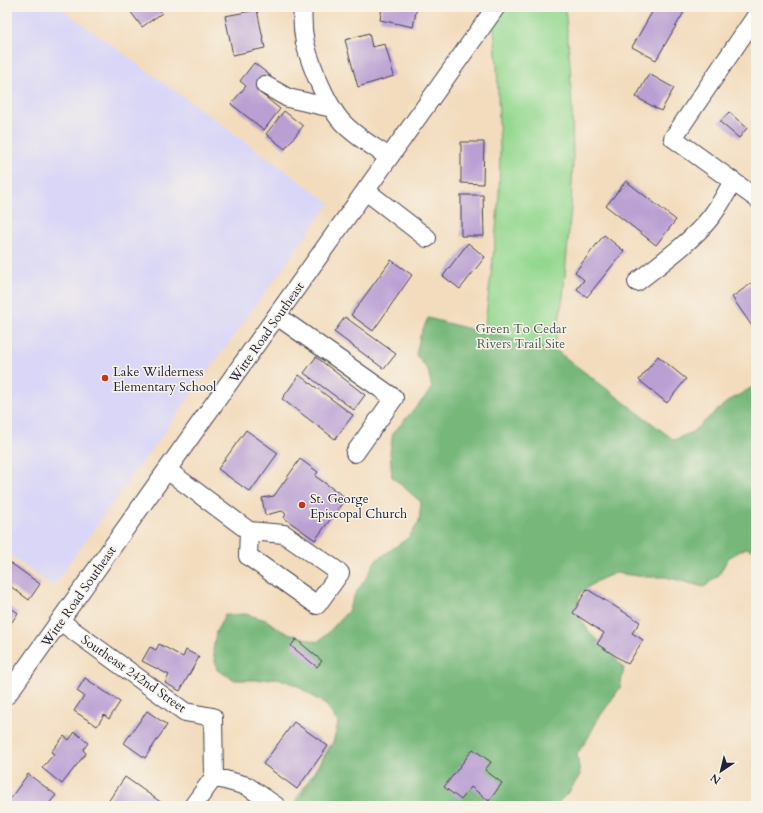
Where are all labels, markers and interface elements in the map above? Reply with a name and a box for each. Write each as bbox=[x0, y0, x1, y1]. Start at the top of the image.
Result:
street label: Witte Road Southeast bbox=[225, 278, 308, 388]
park label: Green To Cedar Rivers Trail Site bbox=[476, 320, 567, 353]
place label: Lake Wilderness Elementary School bbox=[113, 363, 217, 396]
marker: Lake Wilderness Elementary School bbox=[100, 373, 110, 383]
place label: St. George Episcopal Church bbox=[310, 490, 407, 523]
marker: St. George Episcopal Church bbox=[297, 500, 307, 510]
street label: Witte Road Southeast bbox=[37, 542, 120, 652]
street label: Southeast 242nd Street bbox=[77, 631, 190, 717]
north arrow bbox=[701, 751, 741, 791]
text: N bbox=[707, 770, 724, 788]

